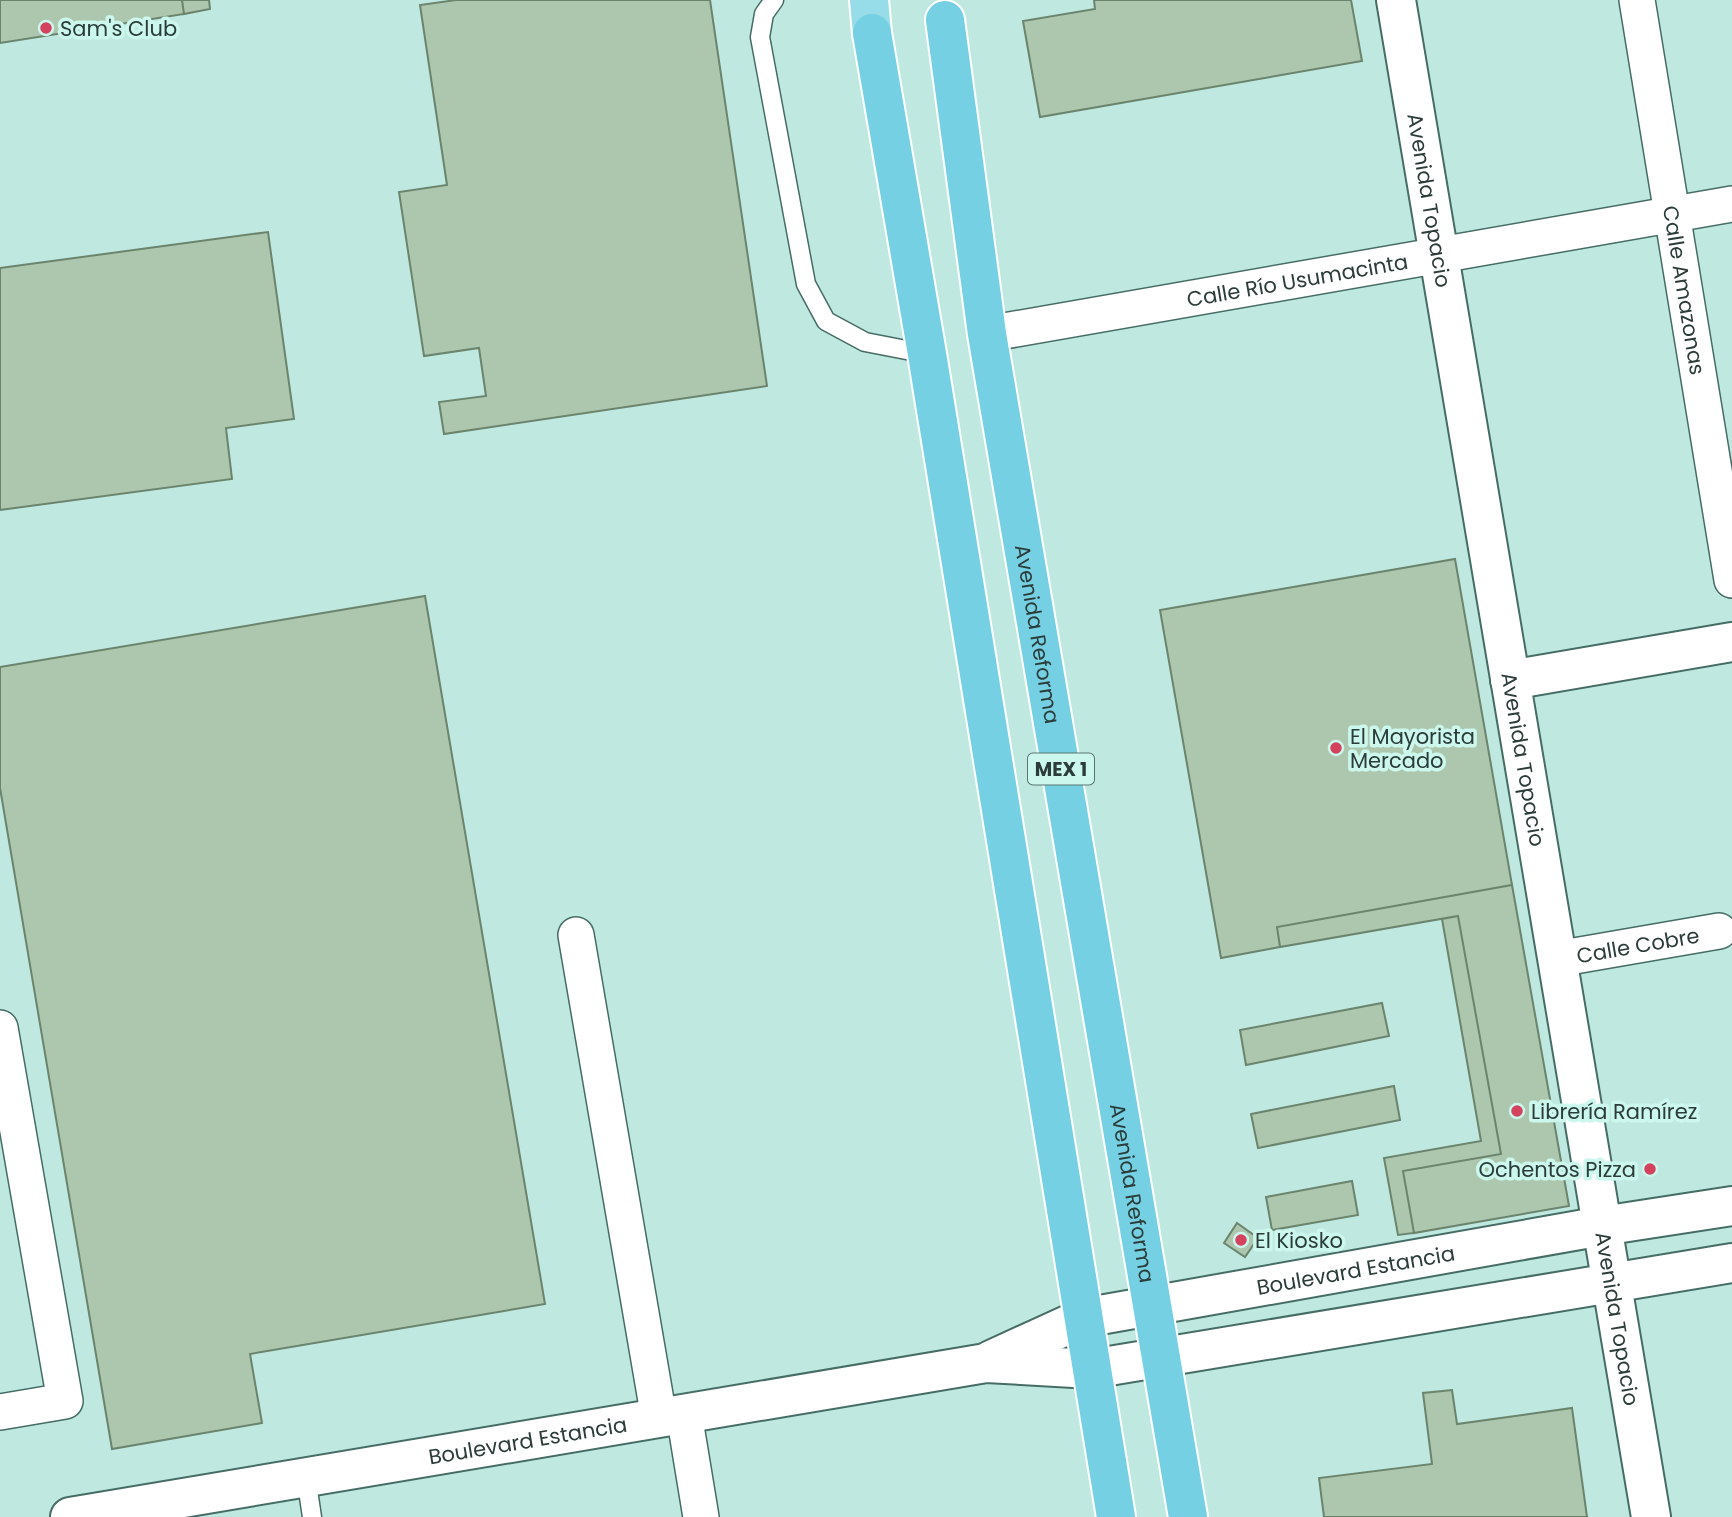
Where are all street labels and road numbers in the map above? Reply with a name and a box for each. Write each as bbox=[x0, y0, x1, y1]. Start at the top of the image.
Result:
street label: Avenida Topacio bbox=[1401, 111, 1459, 289]
street label: Calle Amazonas bbox=[1656, 203, 1713, 377]
street label: Calle Río Usumacinta bbox=[1184, 246, 1410, 313]
street label: Avenida Reforma bbox=[1008, 542, 1067, 726]
street label: Avenida Topacio bbox=[1495, 670, 1553, 849]
road number: MEX 1 bbox=[1028, 754, 1094, 784]
street label: Calle Cobre bbox=[1574, 920, 1701, 970]
street label: Avenida Reforma bbox=[1103, 1101, 1162, 1285]
street label: Avenida Topacio bbox=[1589, 1229, 1647, 1408]
street label: Boulevard Estancia bbox=[1254, 1238, 1457, 1301]
street label: Boulevard Estancia bbox=[426, 1409, 629, 1471]

